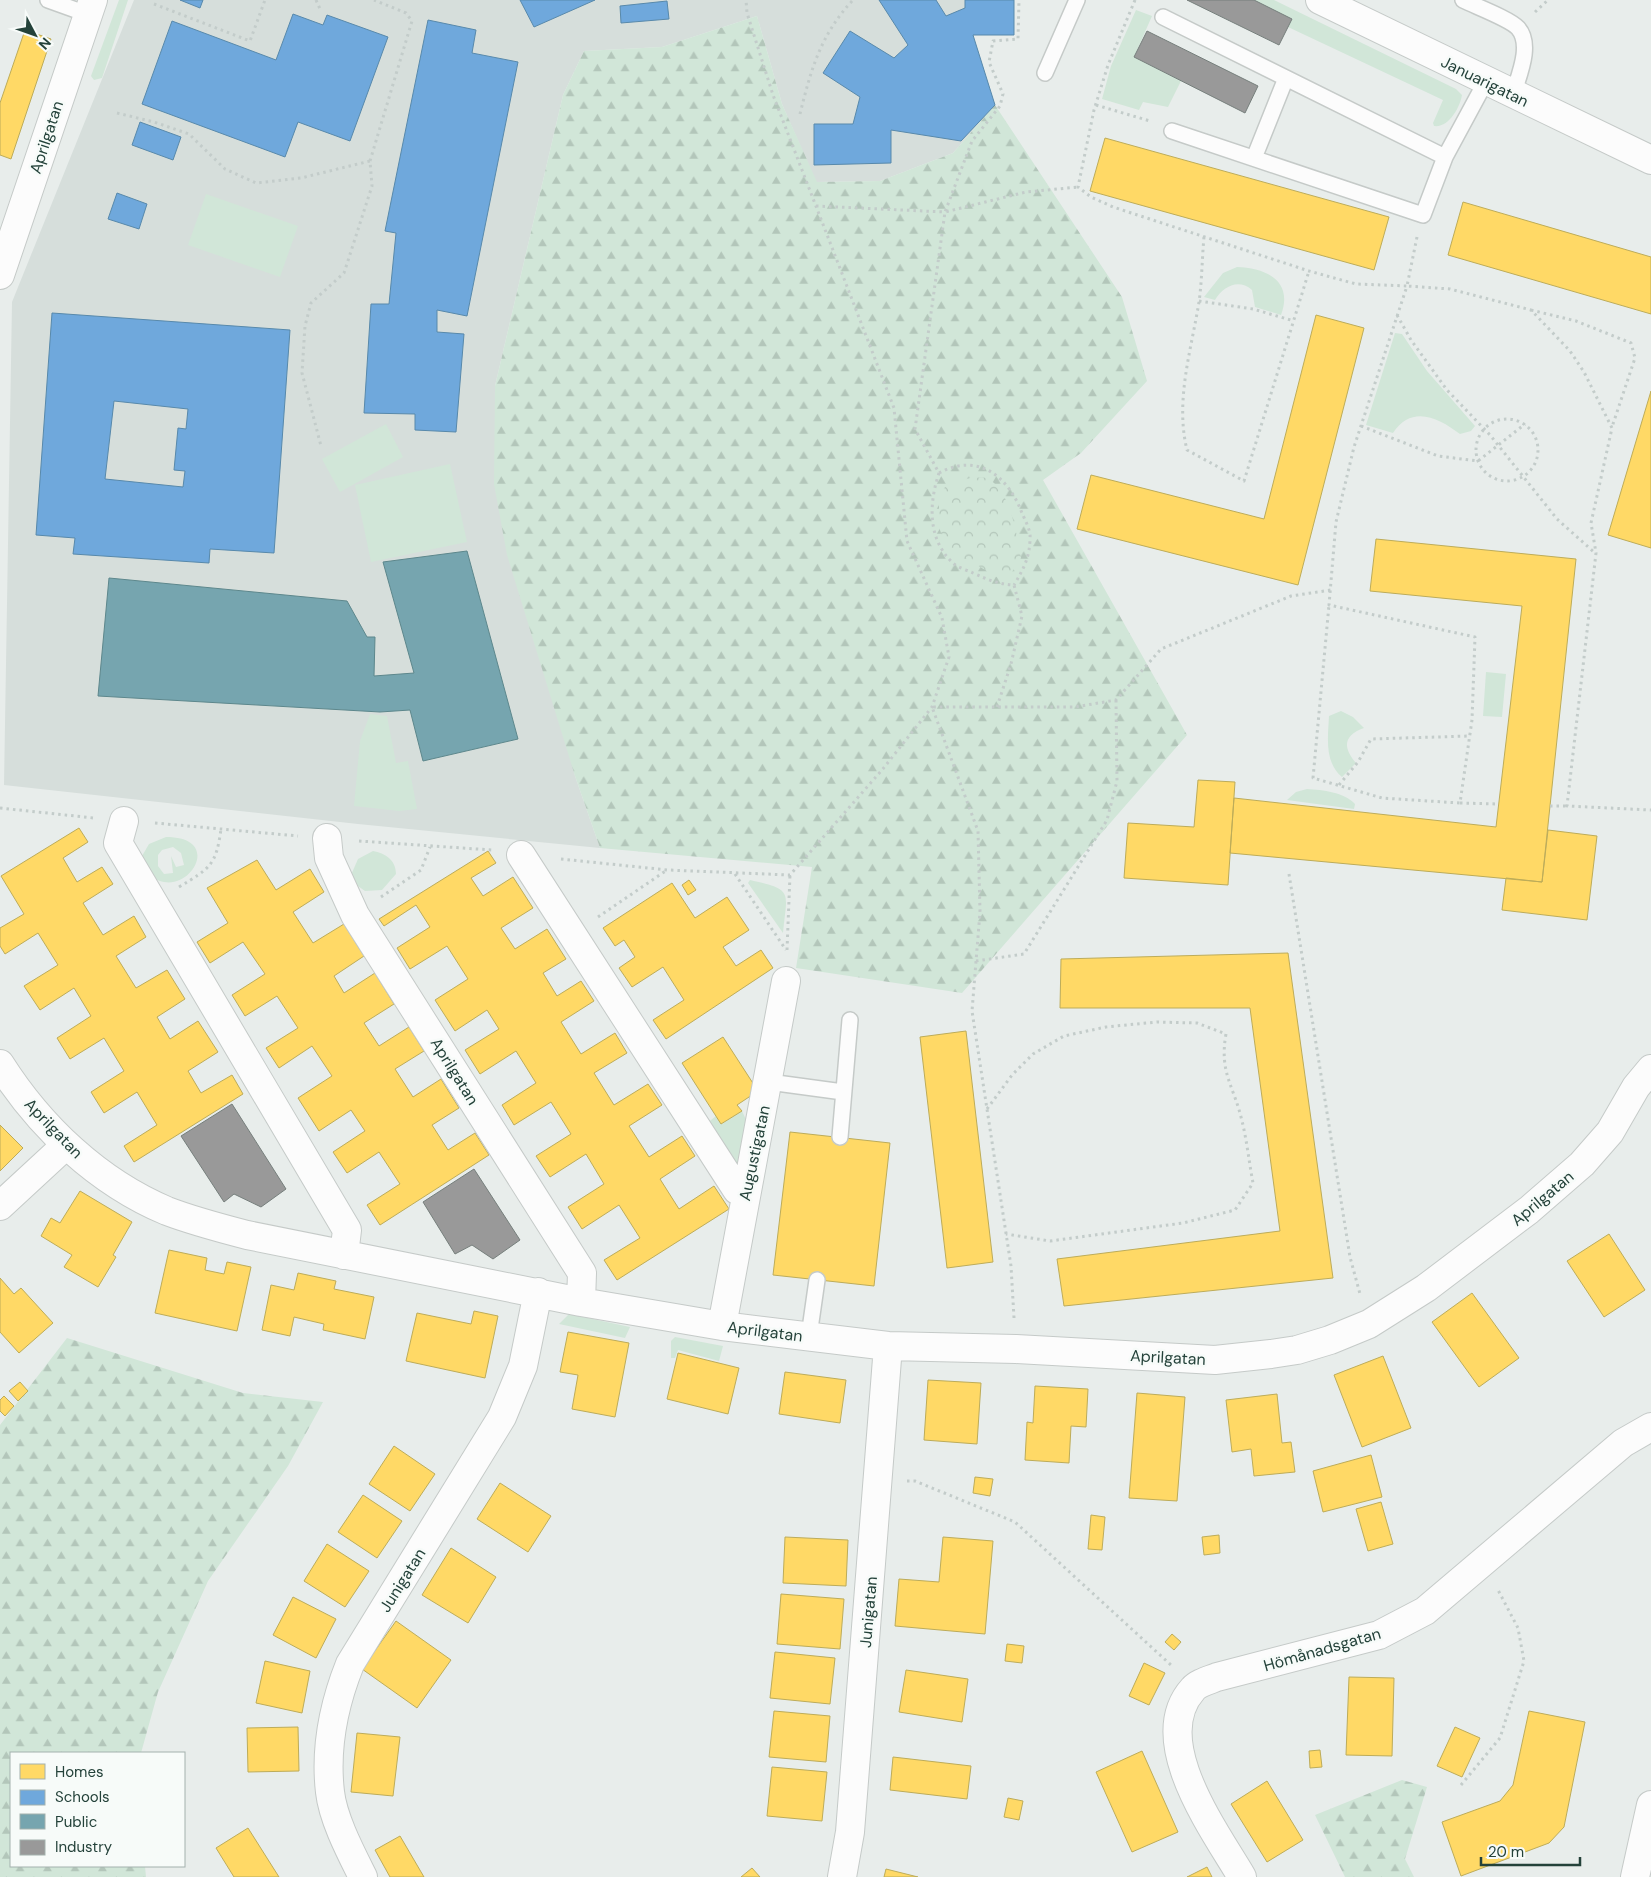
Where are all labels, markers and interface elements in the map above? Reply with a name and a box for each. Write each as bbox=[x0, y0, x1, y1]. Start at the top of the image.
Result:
north arrow bbox=[10, 10, 60, 60]
text: N bbox=[35, 34, 55, 53]
street label: Januarigatan bbox=[1437, 51, 1532, 112]
street label: Aprilgatan bbox=[25, 98, 68, 176]
street label: Aprilgatan bbox=[426, 1034, 483, 1109]
street label: Aprilgatan bbox=[20, 1094, 87, 1163]
street label: Augustigatan bbox=[734, 1103, 775, 1203]
street label: Aprilgatan bbox=[1507, 1166, 1578, 1231]
street label: Aprilgatan bbox=[726, 1316, 804, 1347]
street label: Aprilgatan bbox=[1130, 1345, 1206, 1370]
street label: Junigatan bbox=[375, 1544, 430, 1616]
street label: Junigatan bbox=[855, 1575, 882, 1649]
street label: Hömånadsgatan bbox=[1261, 1623, 1383, 1676]
legend bbox=[10, 1752, 185, 1867]
text: Homes bbox=[55, 1762, 104, 1782]
text: Schools bbox=[55, 1787, 110, 1807]
text: Public bbox=[55, 1812, 97, 1832]
scale bar bbox=[1481, 1834, 1580, 1866]
text: Industry bbox=[55, 1837, 113, 1857]
text: 20 m bbox=[1488, 1842, 1524, 1862]

